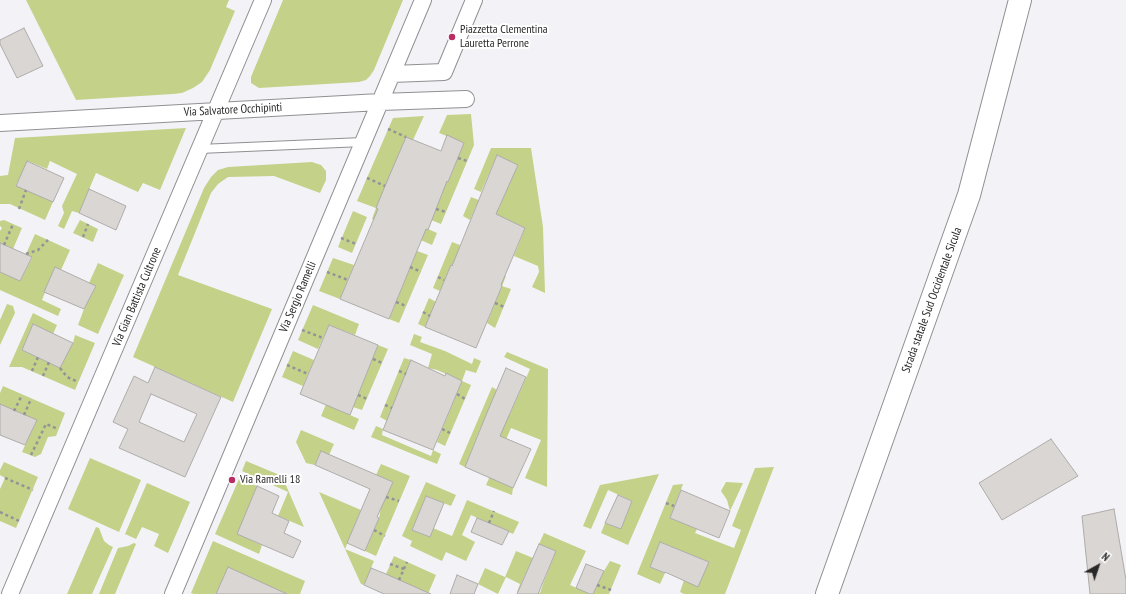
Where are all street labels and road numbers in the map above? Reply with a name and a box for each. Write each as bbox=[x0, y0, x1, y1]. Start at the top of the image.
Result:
street label: Via Salvatore Occhipinti bbox=[183, 100, 283, 120]
street label: Strada statale Sud Occidentale Sicula bbox=[899, 225, 965, 375]
street label: Via Gian Battista Cultrone bbox=[110, 245, 164, 349]
street label: Via Sergio Ramelli bbox=[277, 259, 319, 335]

